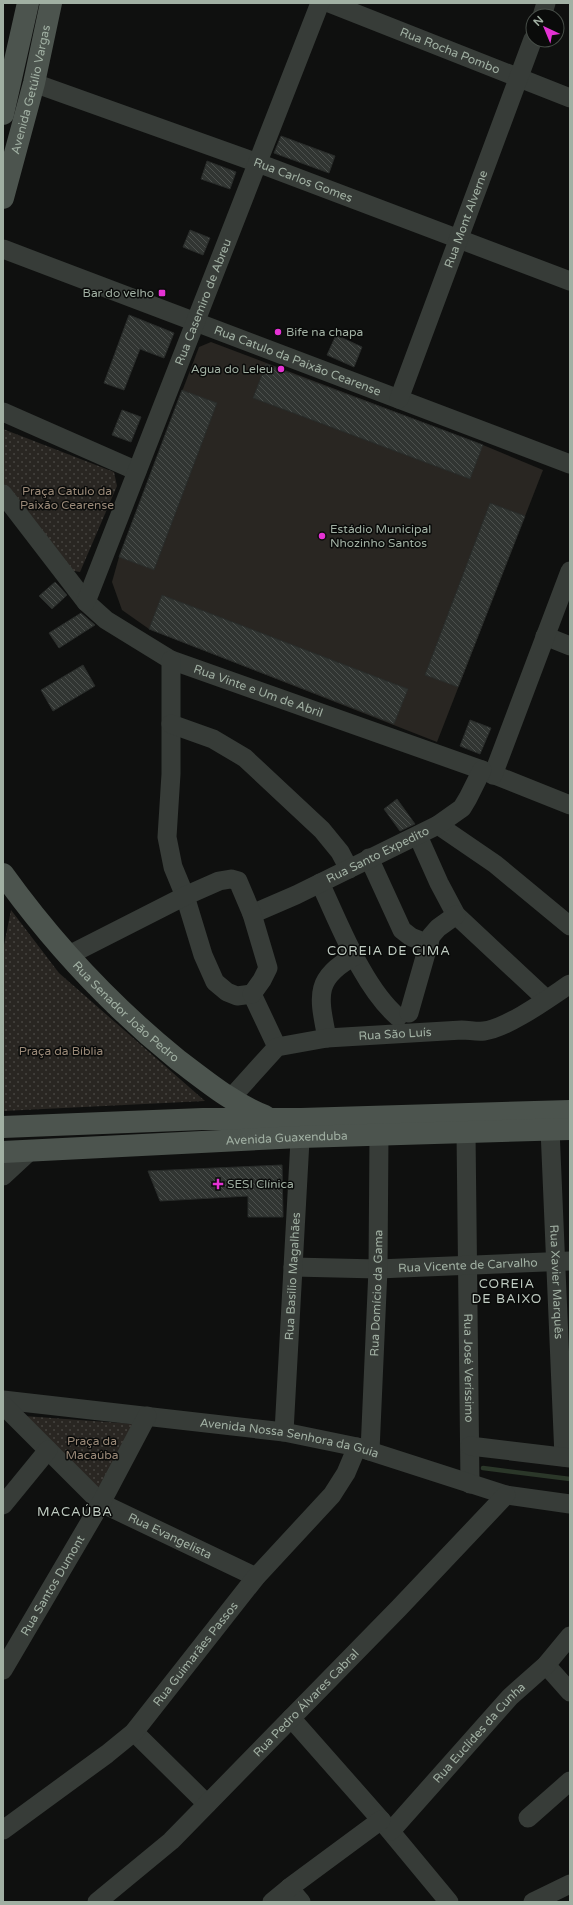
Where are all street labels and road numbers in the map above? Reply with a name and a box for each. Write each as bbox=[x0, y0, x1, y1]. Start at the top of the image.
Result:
street label: Avenida Getúlio Vargas bbox=[8, 23, 53, 156]
street label: Rua Rocha Pombo bbox=[398, 25, 502, 77]
street label: Rua Carlos Gomes bbox=[252, 155, 355, 205]
street label: Rua Mont Alverne bbox=[441, 168, 491, 270]
street label: Rua Casemiro de Abreu bbox=[172, 237, 234, 367]
street label: Rua Catulo da Paixão Cearense bbox=[212, 323, 383, 399]
street label: Rua Vinte e Um de Abril bbox=[192, 662, 325, 720]
street label: Rua Santo Expedito bbox=[324, 823, 431, 886]
street label: Rua Senador João Pedro bbox=[70, 958, 182, 1065]
street label: Rua São Luís bbox=[358, 1025, 432, 1043]
street label: Avenida Guaxenduba bbox=[225, 1129, 348, 1148]
street label: Rua Basilio Magalhães bbox=[282, 1212, 303, 1341]
street label: Rua Xavier Marquês bbox=[547, 1224, 566, 1340]
street label: Rua Domício da Gama bbox=[367, 1230, 385, 1357]
street label: Rua Vicente de Carvalho bbox=[398, 1255, 538, 1275]
street label: Rua José Veríssimo bbox=[461, 1313, 476, 1423]
street label: Avenida Nossa Senhora da Guia bbox=[199, 1415, 381, 1461]
street label: Rua Evangelista bbox=[126, 1510, 214, 1562]
street label: Rua Santos Dumont bbox=[18, 1532, 88, 1638]
street label: Rua Guimarães Passos bbox=[150, 1599, 241, 1709]
street label: Rua Pedro Álvares Cabral bbox=[250, 1646, 362, 1760]
street label: Rua Euclídes da Cunha bbox=[430, 1680, 528, 1786]

